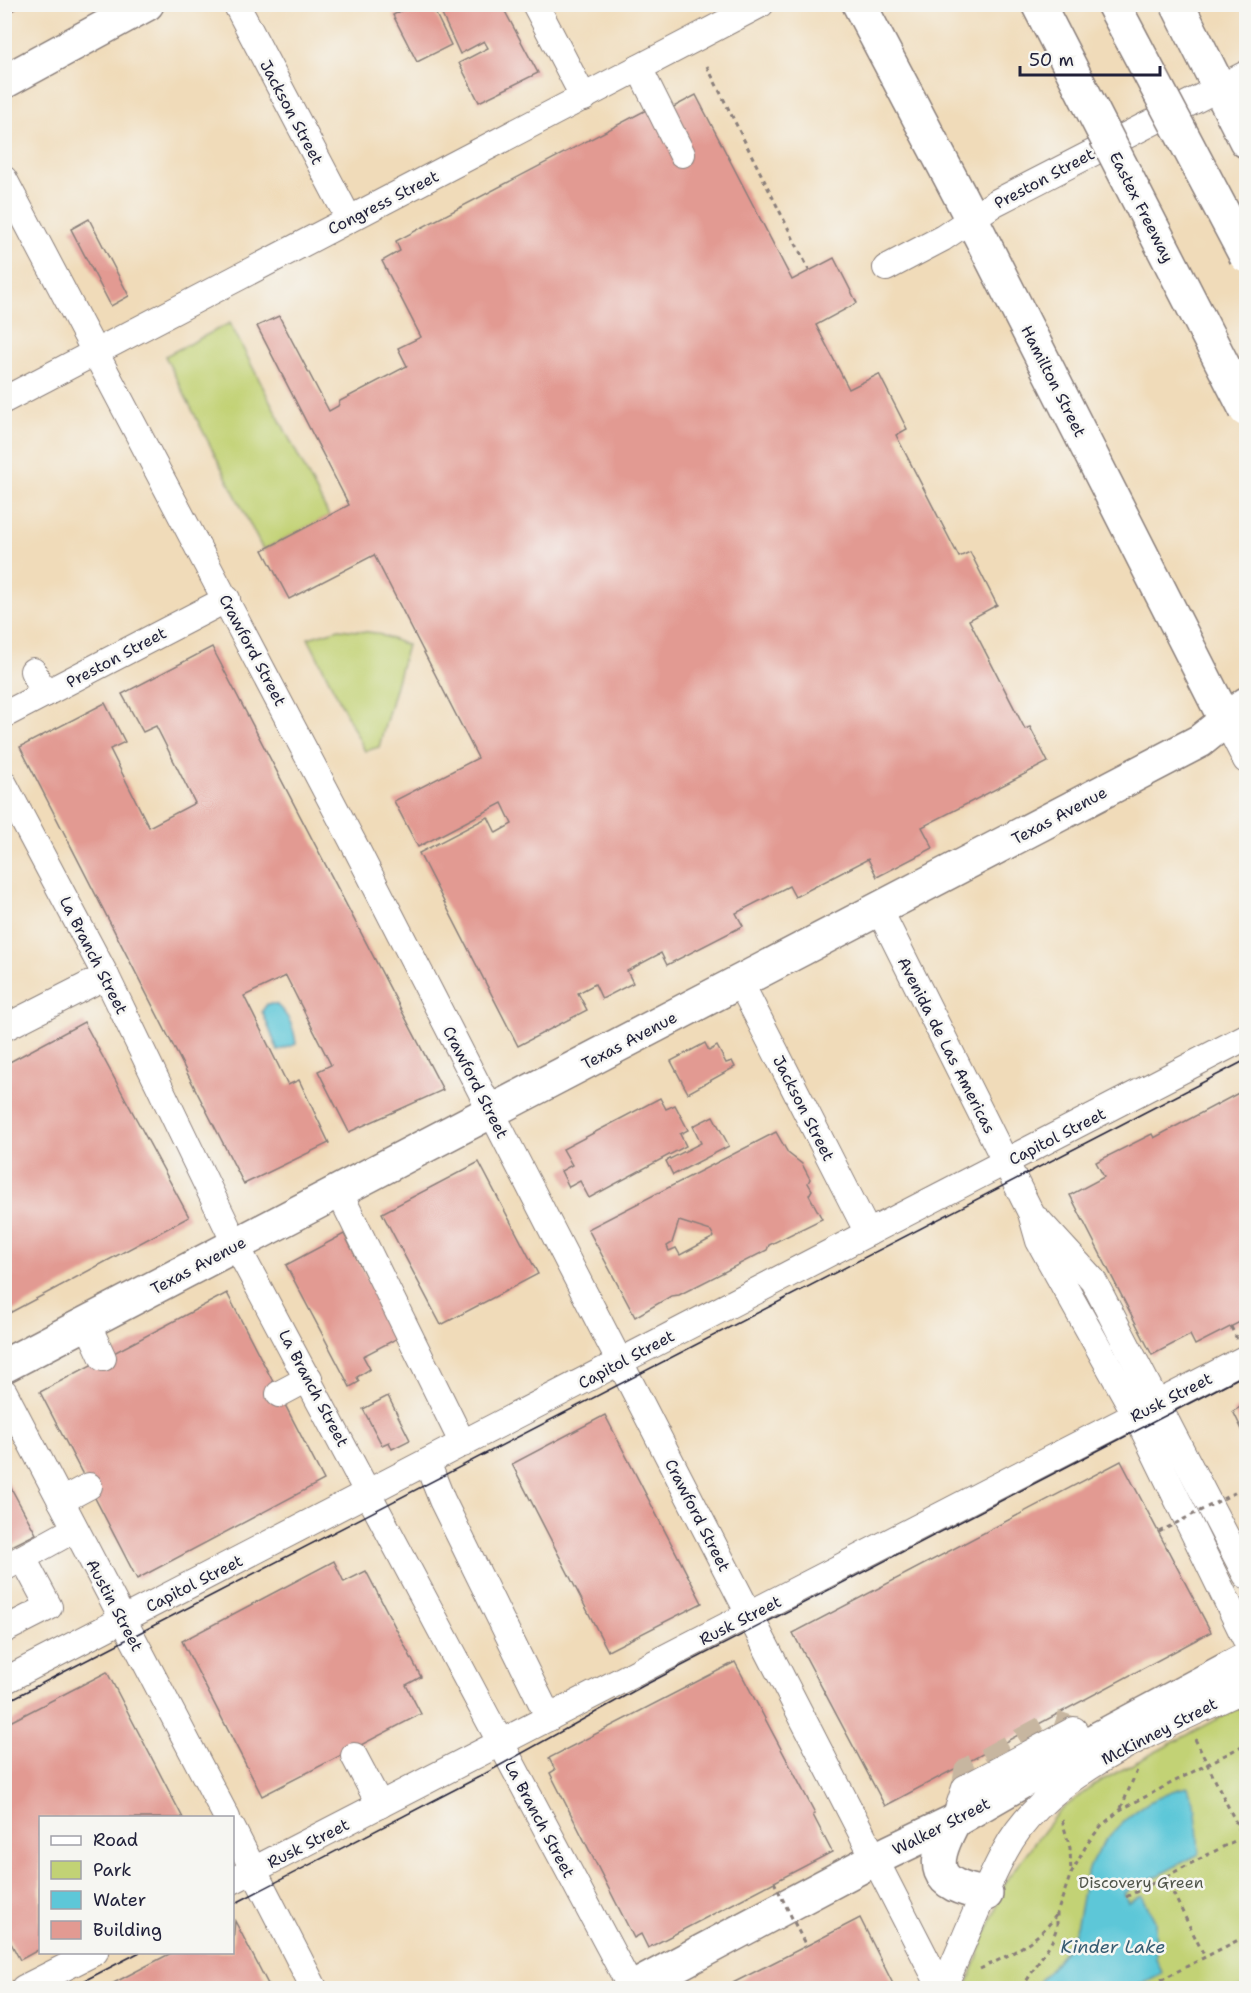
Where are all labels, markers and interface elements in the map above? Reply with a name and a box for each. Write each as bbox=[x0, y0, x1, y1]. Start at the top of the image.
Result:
scale bar bbox=[1020, 39, 1160, 77]
text: 50 m bbox=[1029, 48, 1074, 72]
street label: Jackson Street bbox=[255, 56, 328, 168]
street label: Preston Street bbox=[991, 143, 1098, 214]
street label: Eastex Freeway bbox=[1105, 148, 1179, 266]
street label: Congress Street bbox=[324, 165, 442, 239]
street label: Hamilton Street bbox=[1016, 322, 1091, 441]
street label: Crawford Street bbox=[214, 591, 291, 710]
street label: Preston Street bbox=[63, 622, 170, 693]
street label: Texas Avenue bbox=[1008, 782, 1110, 849]
street label: La Branch Street bbox=[55, 893, 132, 1018]
street label: Avenida de Las Americas bbox=[893, 953, 1000, 1137]
street label: Texas Avenue bbox=[578, 1007, 680, 1074]
street label: Crawford Street bbox=[438, 1022, 513, 1142]
street label: Jackson Street bbox=[768, 1052, 839, 1165]
street label: Capitol Street bbox=[1005, 1103, 1109, 1170]
street label: Texas Avenue bbox=[147, 1232, 249, 1299]
street label: Capitol Street bbox=[574, 1325, 678, 1394]
street label: La Branch Street bbox=[274, 1326, 353, 1450]
street label: Rusk Street bbox=[1127, 1368, 1216, 1427]
street label: Crawford Street bbox=[660, 1455, 735, 1575]
street label: Capitol Street bbox=[142, 1550, 246, 1617]
street label: Austin Street bbox=[81, 1556, 148, 1655]
street label: Rusk Street bbox=[696, 1591, 785, 1650]
street label: McKinney Street bbox=[1098, 1693, 1221, 1770]
street label: La Branch Street bbox=[500, 1757, 579, 1881]
street label: Walker Street bbox=[889, 1793, 994, 1860]
street label: Rusk Street bbox=[264, 1814, 353, 1873]
legend bbox=[39, 1816, 234, 1954]
text: Road bbox=[93, 1828, 138, 1852]
text: Park bbox=[93, 1858, 132, 1882]
park label: Discovery Green bbox=[1079, 1872, 1204, 1893]
text: Water bbox=[93, 1888, 146, 1912]
text: Building bbox=[93, 1918, 162, 1942]
water label: Kinder Lake bbox=[1061, 1935, 1165, 1959]

